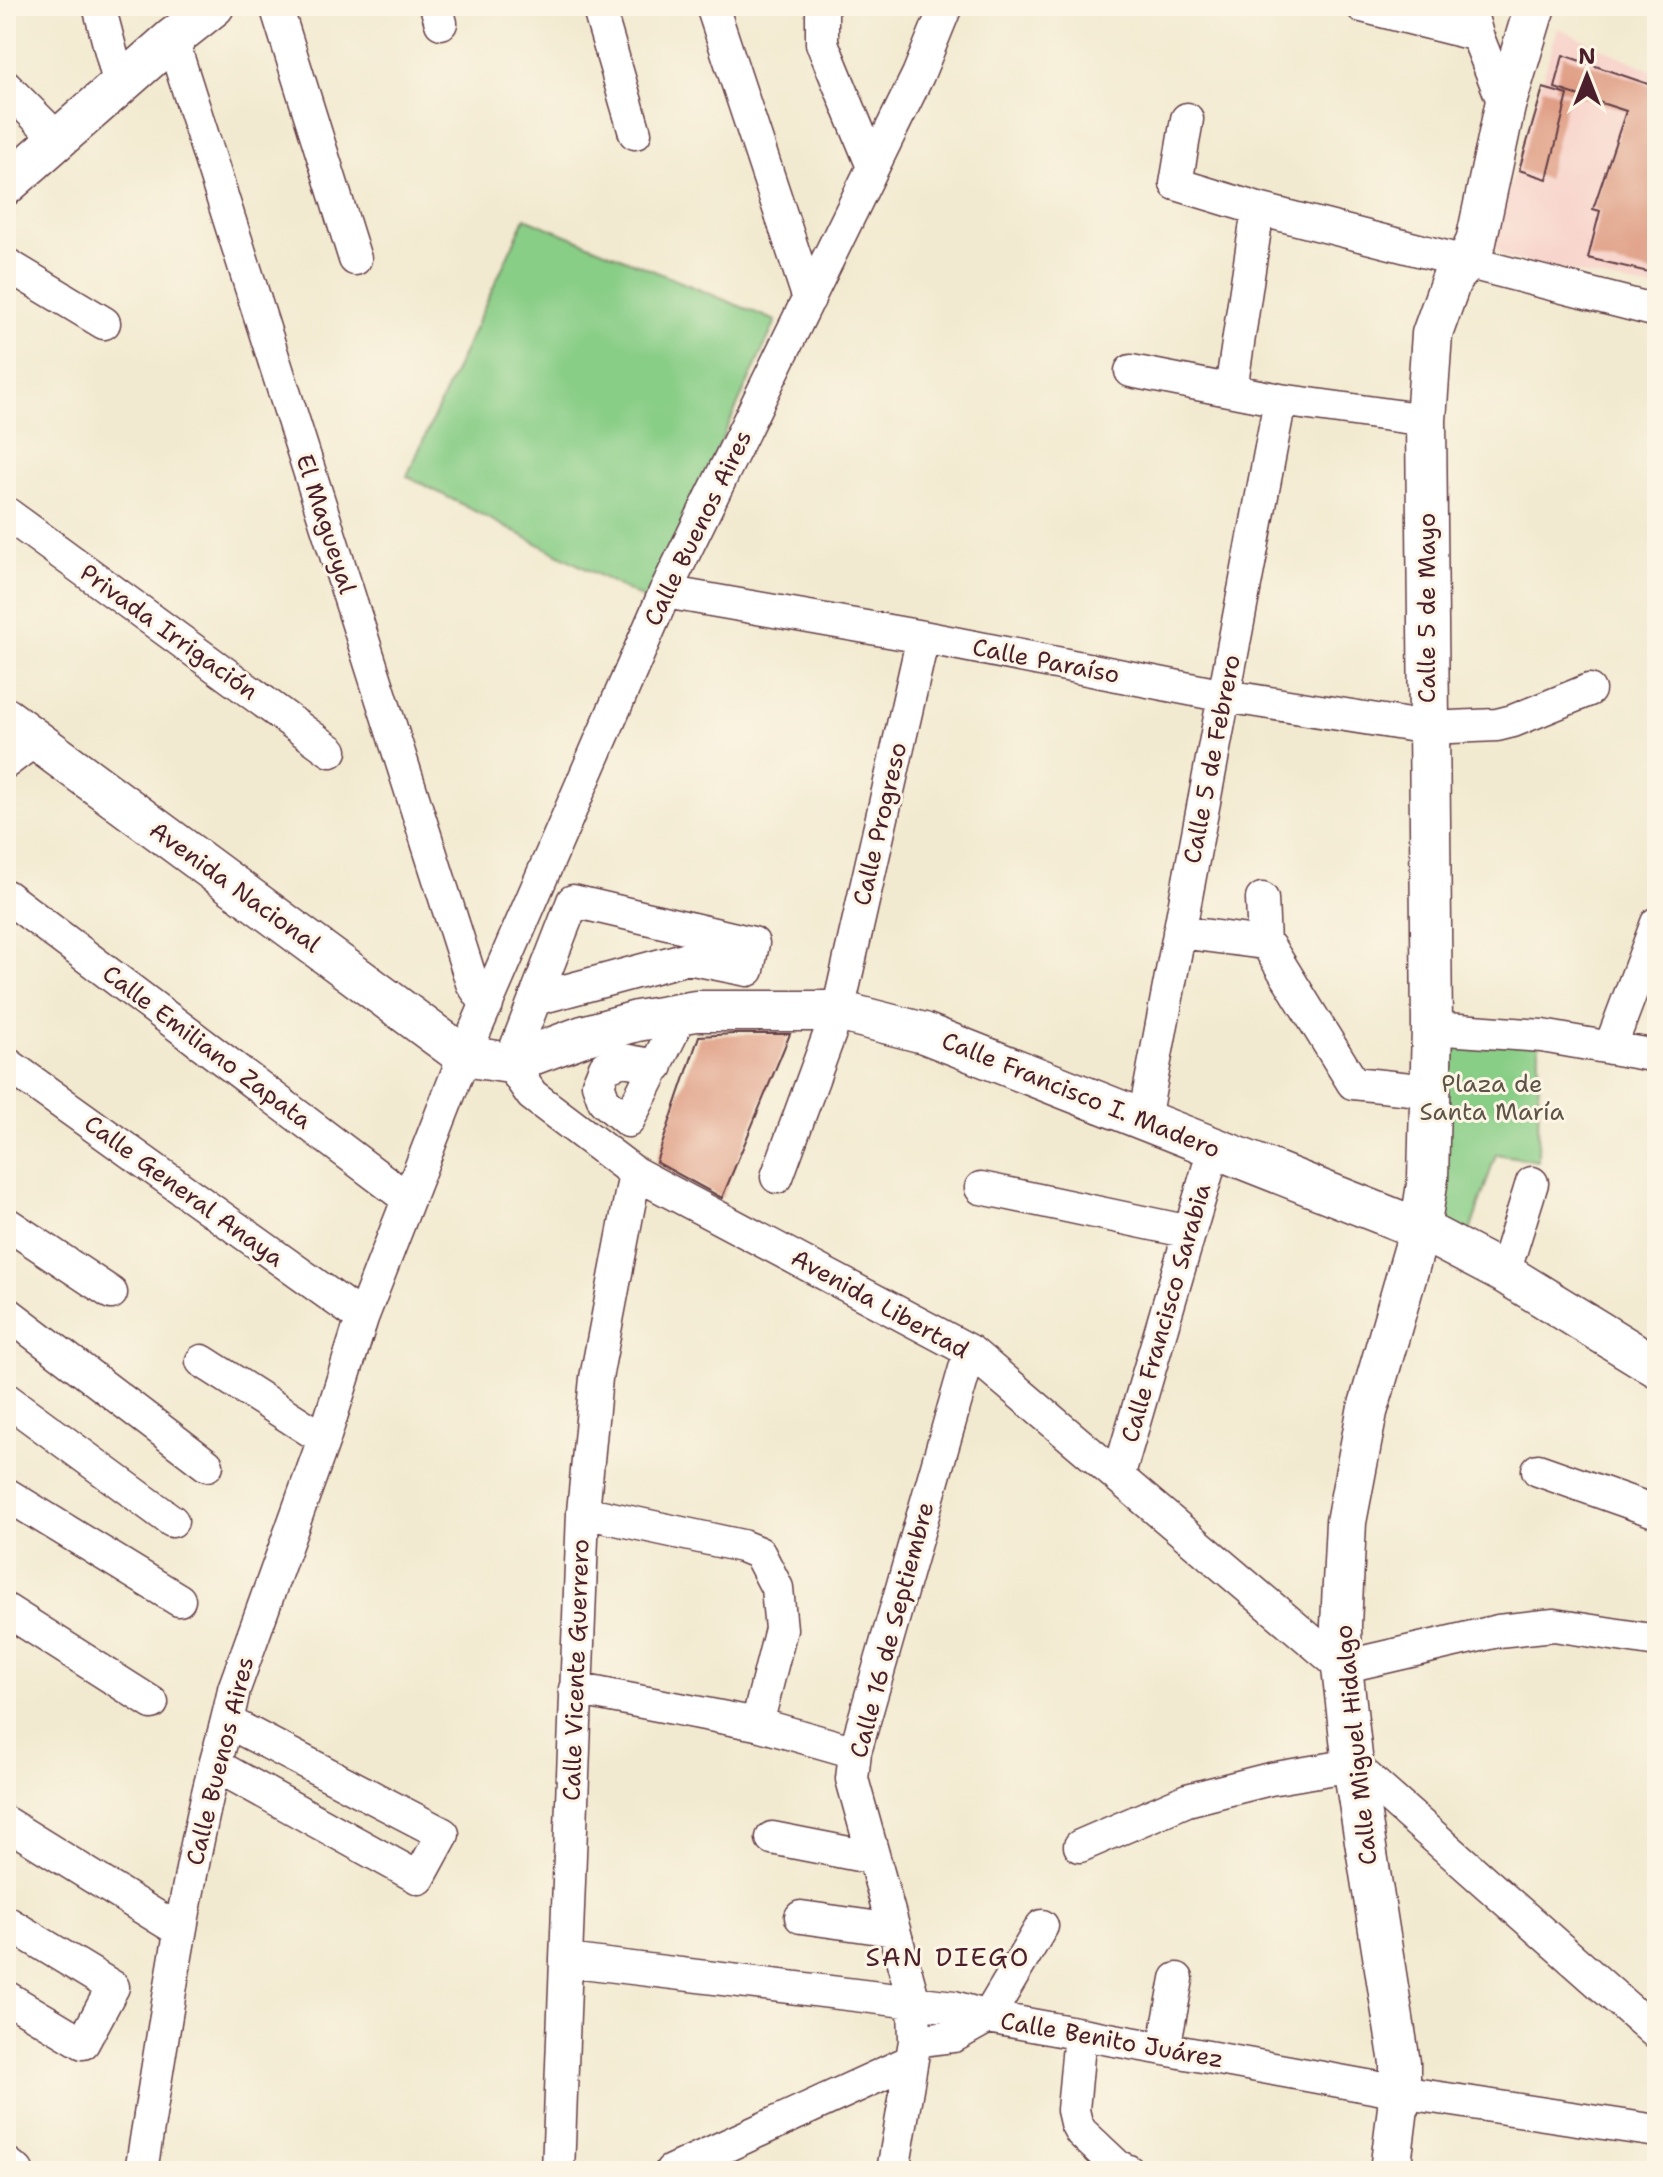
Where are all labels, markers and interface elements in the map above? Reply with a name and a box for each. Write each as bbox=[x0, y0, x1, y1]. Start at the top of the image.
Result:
north arrow bbox=[1547, 36, 1627, 116]
text: N bbox=[1578, 42, 1596, 71]
street label: Calle Buenos Aires bbox=[637, 425, 759, 631]
street label: El Magueyal bbox=[288, 450, 364, 599]
street label: Calle 5 de Mayo bbox=[1411, 513, 1443, 703]
street label: Privada Irrigación bbox=[74, 557, 264, 707]
street label: Calle Paraíso bbox=[970, 631, 1122, 691]
street label: Calle 5 de Febrero bbox=[1176, 652, 1248, 866]
street label: Calle Progreso bbox=[846, 739, 914, 909]
street label: Avenida Nacional bbox=[143, 814, 328, 960]
street label: Calle Emiliano Zapata bbox=[96, 958, 318, 1136]
street label: Calle Francisco I. Madero bbox=[937, 1024, 1225, 1166]
park label: Plaza de Santa María bbox=[1420, 1068, 1564, 1128]
street label: Calle General Anaya bbox=[78, 1108, 290, 1274]
street label: Calle Francisco Sarabia bbox=[1114, 1180, 1218, 1446]
street label: Avenida Libertad bbox=[785, 1242, 975, 1366]
street label: Calle 16 de Septiembre bbox=[842, 1498, 942, 1762]
street label: Calle Vicente Guerrero bbox=[555, 1538, 597, 1802]
street label: Calle Miguel Hidalgo bbox=[1327, 1623, 1385, 1867]
street label: Calle Buenos Aires bbox=[179, 1653, 261, 1869]
district label: SAN DIEGO bbox=[866, 1939, 1030, 1974]
street label: Calle Benito Juárez bbox=[998, 2005, 1226, 2075]

